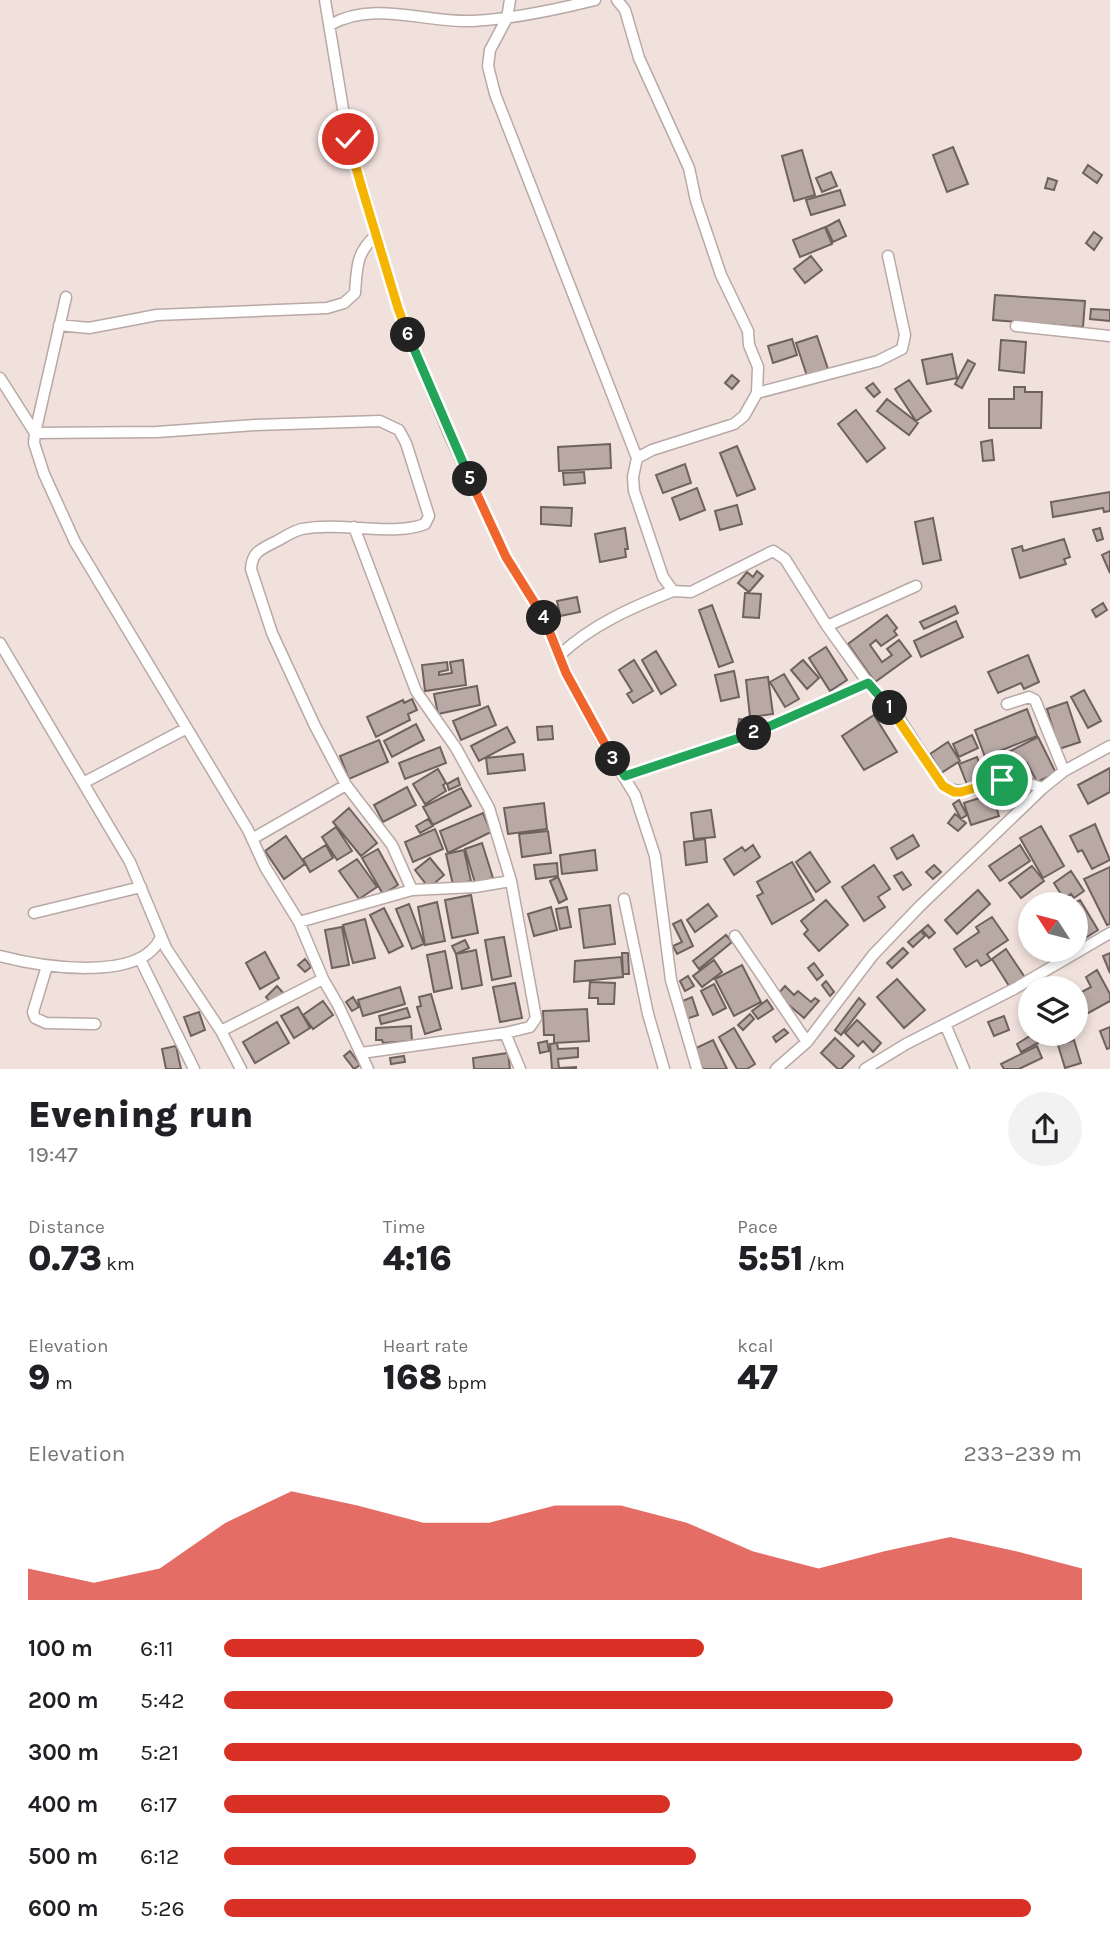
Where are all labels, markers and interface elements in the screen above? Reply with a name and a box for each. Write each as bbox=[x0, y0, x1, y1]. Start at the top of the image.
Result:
pin bbox=[318, 109, 378, 169]
icon: check bbox=[329, 120, 367, 158]
pin: 6 bbox=[390, 318, 426, 352]
text: 6 bbox=[402, 323, 413, 345]
pin: 5 bbox=[452, 462, 488, 496]
text: 5 bbox=[464, 467, 475, 489]
pin: 4 bbox=[526, 600, 562, 636]
text: 4 bbox=[538, 606, 549, 628]
pin: 1 bbox=[872, 690, 908, 726]
text: 1 bbox=[886, 696, 893, 718]
pin: 2 bbox=[736, 716, 772, 750]
text: 2 bbox=[748, 721, 759, 743]
pin: 3 bbox=[596, 742, 630, 776]
text: 3 bbox=[607, 747, 618, 769]
pin bbox=[972, 750, 1032, 810]
icon: arrive bbox=[983, 761, 1021, 799]
north arrow bbox=[1018, 892, 1088, 962]
map controls bbox=[1018, 892, 1088, 1046]
button: layers bbox=[1018, 976, 1088, 1046]
text: Evening run bbox=[28, 1092, 253, 1137]
button: share bbox=[1008, 1092, 1082, 1166]
text: 19:47 bbox=[28, 1141, 78, 1168]
text: Distance bbox=[28, 1216, 105, 1238]
text: Time bbox=[383, 1216, 425, 1238]
text: Pace bbox=[737, 1216, 778, 1238]
text: 0.73 bbox=[28, 1238, 102, 1279]
text: 4:16 bbox=[383, 1238, 452, 1279]
text: 5:51 bbox=[737, 1238, 804, 1279]
text: km bbox=[102, 1253, 135, 1275]
text: /km bbox=[804, 1253, 845, 1275]
text: Elevation bbox=[28, 1335, 108, 1357]
text: Heart rate bbox=[383, 1335, 468, 1357]
text: kcal bbox=[737, 1335, 774, 1357]
text: 9 bbox=[28, 1357, 50, 1398]
text: 168 bbox=[383, 1357, 442, 1398]
text: 47 bbox=[737, 1357, 778, 1398]
text: m bbox=[50, 1372, 73, 1394]
text: bpm bbox=[442, 1372, 487, 1394]
text: Elevation bbox=[28, 1440, 125, 1467]
text: 233–239 m bbox=[963, 1440, 1082, 1467]
text: 100 m bbox=[28, 1635, 93, 1662]
text: 6:11 bbox=[140, 1635, 174, 1662]
text: 200 m bbox=[28, 1687, 99, 1714]
text: 5:42 bbox=[140, 1687, 184, 1714]
text: 300 m bbox=[28, 1739, 99, 1766]
text: 5:21 bbox=[140, 1739, 179, 1766]
text: 400 m bbox=[28, 1791, 98, 1818]
text: 6:17 bbox=[140, 1791, 177, 1818]
text: 500 m bbox=[28, 1843, 98, 1870]
text: 6:12 bbox=[140, 1843, 179, 1870]
text: 600 m bbox=[28, 1895, 99, 1922]
text: 5:26 bbox=[140, 1895, 185, 1922]

